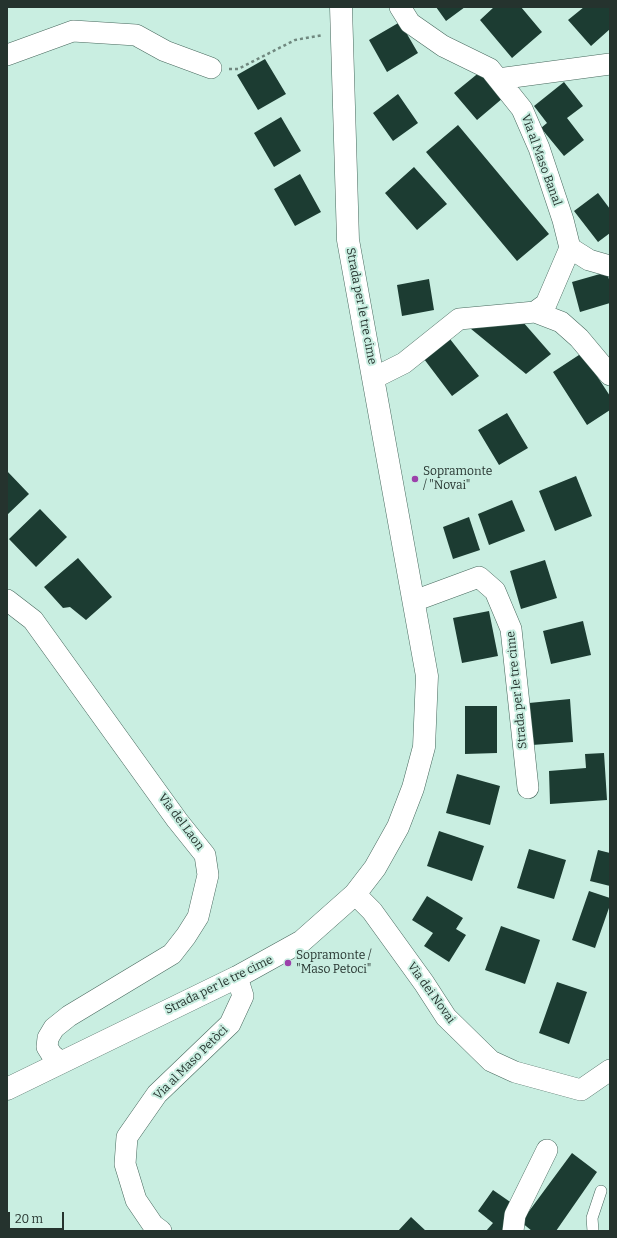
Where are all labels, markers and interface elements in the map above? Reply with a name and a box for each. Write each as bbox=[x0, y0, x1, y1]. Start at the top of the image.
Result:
street label: Via al Maso Banal bbox=[518, 112, 564, 208]
street label: Strada per le tre cime bbox=[343, 246, 379, 366]
place label: Sopramonte / "Novai" bbox=[423, 465, 492, 493]
marker: Sopramonte / "Novai" bbox=[410, 474, 420, 484]
street label: Strada per le tre cime bbox=[504, 630, 530, 750]
street label: Via del Laon bbox=[155, 791, 207, 853]
place label: Sopramonte / "Maso Petoci" bbox=[296, 949, 371, 977]
street label: Strada per le tre cime bbox=[163, 953, 275, 1017]
marker: Sopramonte / "Maso Petoci" bbox=[283, 958, 293, 968]
street label: Via dei Novai bbox=[404, 960, 458, 1026]
street label: Via al Maso Petòci bbox=[151, 1023, 231, 1103]
scale bar bbox=[10, 1204, 66, 1230]
text: 20 m bbox=[15, 1212, 43, 1226]

